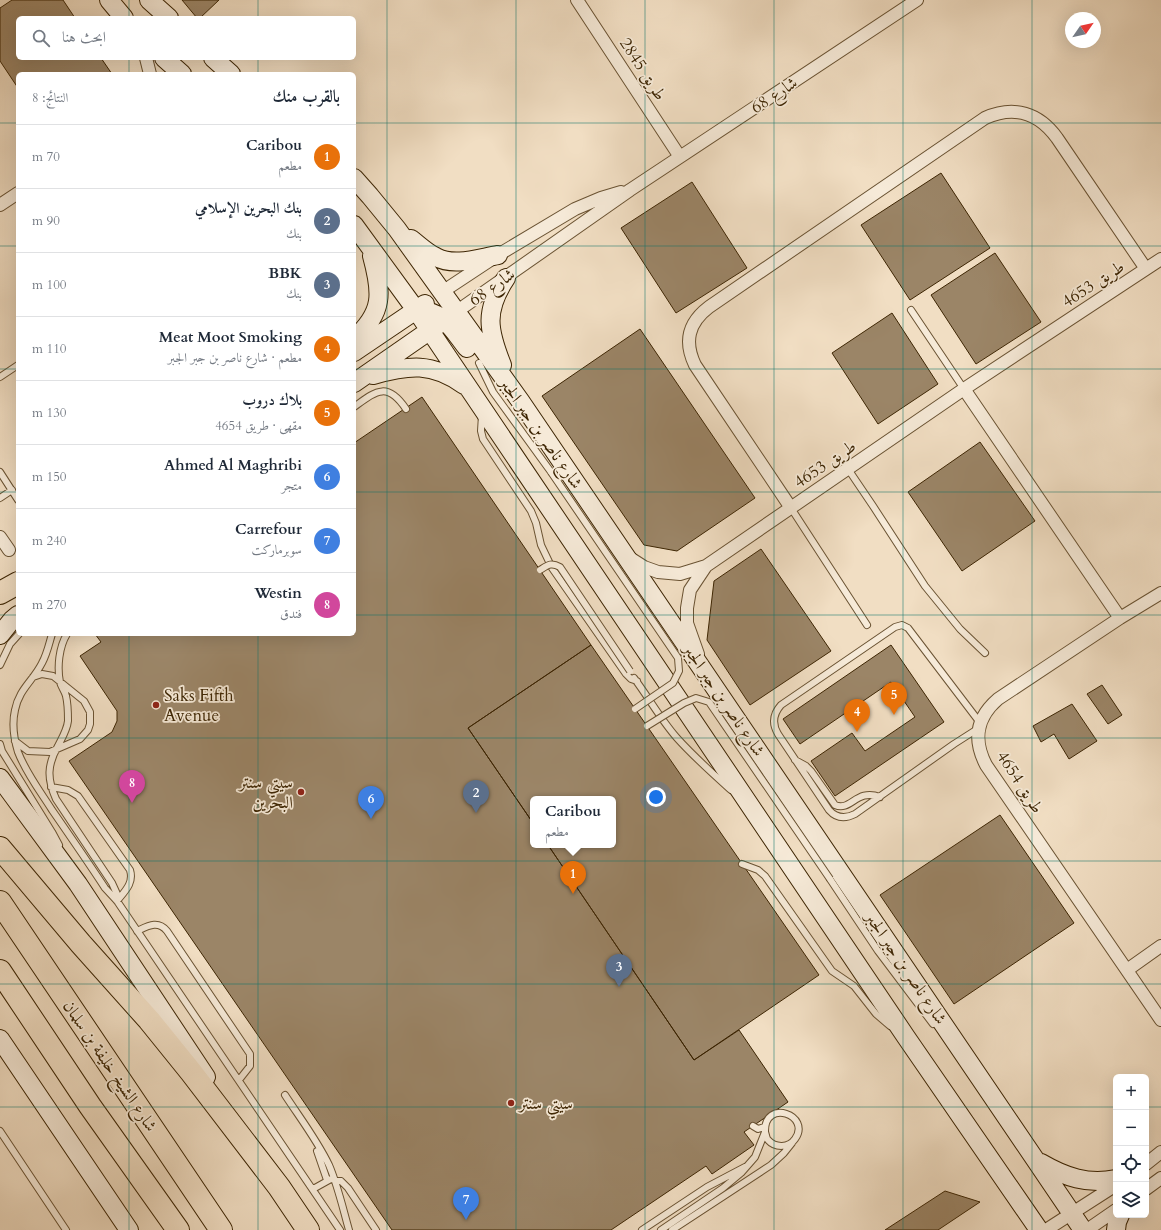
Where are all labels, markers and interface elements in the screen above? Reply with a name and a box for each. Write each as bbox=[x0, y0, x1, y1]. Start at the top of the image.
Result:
north arrow bbox=[1065, 12, 1101, 48]
search box bbox=[16, 16, 356, 60]
icon: search bbox=[30, 27, 52, 49]
text: ابحث هنا bbox=[62, 27, 106, 47]
street label: طريق 2845 bbox=[614, 33, 672, 105]
street label: شارع 68 bbox=[746, 71, 803, 120]
text: بالقرب منك bbox=[273, 85, 340, 108]
text: النتائج: 8 bbox=[32, 89, 68, 107]
text: Caribou bbox=[246, 135, 302, 155]
text: 70 m bbox=[32, 148, 60, 166]
text: 1 bbox=[324, 148, 330, 166]
text: مطعم bbox=[278, 157, 302, 175]
text: بنك البحرين الإسلامي bbox=[195, 198, 302, 218]
text: 90 m bbox=[32, 212, 60, 230]
text: 2 bbox=[324, 212, 330, 230]
text: بنك bbox=[286, 225, 302, 243]
street label: طريق 4653 bbox=[1057, 255, 1129, 313]
text: BBK bbox=[268, 263, 302, 283]
street label: شارع 68 bbox=[464, 263, 521, 313]
text: 100 m bbox=[32, 276, 66, 294]
text: 3 bbox=[324, 276, 330, 294]
text: بنك bbox=[286, 285, 302, 303]
text: Meat Moot Smoking bbox=[159, 327, 302, 347]
text: 110 m bbox=[32, 340, 66, 358]
text: 4 bbox=[324, 340, 330, 358]
text: مطعم · شارع ناصر بن جبر الجبر bbox=[168, 349, 302, 367]
street label: شارع ناصر بن جبر الجبر bbox=[491, 371, 588, 494]
text: بلاك دروب bbox=[242, 390, 302, 410]
text: 130 m bbox=[32, 404, 66, 422]
text: 5 bbox=[324, 404, 330, 422]
text: مقهى · طريق 4654 bbox=[215, 417, 302, 435]
street label: طريق 4653 bbox=[789, 435, 861, 493]
text: Ahmed Al Maghribi bbox=[164, 455, 302, 475]
text: 150 m bbox=[32, 468, 66, 486]
text: 6 bbox=[324, 468, 330, 486]
text: متجر bbox=[281, 477, 302, 495]
text: Carrefour bbox=[235, 519, 302, 539]
text: 240 m bbox=[32, 532, 66, 550]
text: 7 bbox=[324, 532, 330, 550]
text: سوبرماركت bbox=[252, 541, 302, 559]
text: Westin bbox=[254, 583, 302, 603]
text: 270 m bbox=[32, 596, 66, 614]
text: 8 bbox=[324, 596, 330, 614]
text: فندق bbox=[280, 605, 302, 623]
street label: شارع ناصر بن جبر الجبر bbox=[675, 638, 770, 762]
pin: 5 bbox=[881, 682, 907, 715]
place label: Saks Fifth Avenue bbox=[164, 684, 234, 727]
pin: 4 bbox=[844, 699, 870, 732]
marker: Saks Fifth Avenue bbox=[151, 700, 161, 710]
street label: طريق 4654 bbox=[991, 746, 1049, 818]
pin: 8 bbox=[119, 770, 145, 803]
place label: سيتي سنتر البحرين bbox=[237, 771, 293, 814]
pin: 2 bbox=[463, 780, 489, 813]
pin: 6 bbox=[358, 786, 384, 819]
marker: سيتي سنتر البحرين bbox=[296, 787, 306, 797]
your location bbox=[646, 787, 666, 807]
popup bbox=[530, 796, 616, 848]
text: Caribou bbox=[545, 801, 601, 821]
text: مطعم bbox=[545, 823, 569, 841]
pin: 1 bbox=[560, 861, 586, 894]
street label: شارع ناصر بن جبر الجبر bbox=[857, 906, 952, 1030]
pin: 3 bbox=[606, 954, 632, 987]
street label: شارع الشيخ خليفة بن سلمان bbox=[54, 996, 163, 1138]
map controls bbox=[1113, 1074, 1149, 1218]
button: + bbox=[1113, 1074, 1149, 1110]
place label: سيتي سنتر bbox=[517, 1092, 573, 1119]
marker: سيتي سنتر bbox=[506, 1098, 516, 1108]
button: − bbox=[1113, 1110, 1149, 1146]
button: locate bbox=[1113, 1146, 1149, 1182]
button: layers bbox=[1113, 1182, 1149, 1218]
pin: 7 bbox=[453, 1187, 479, 1220]

